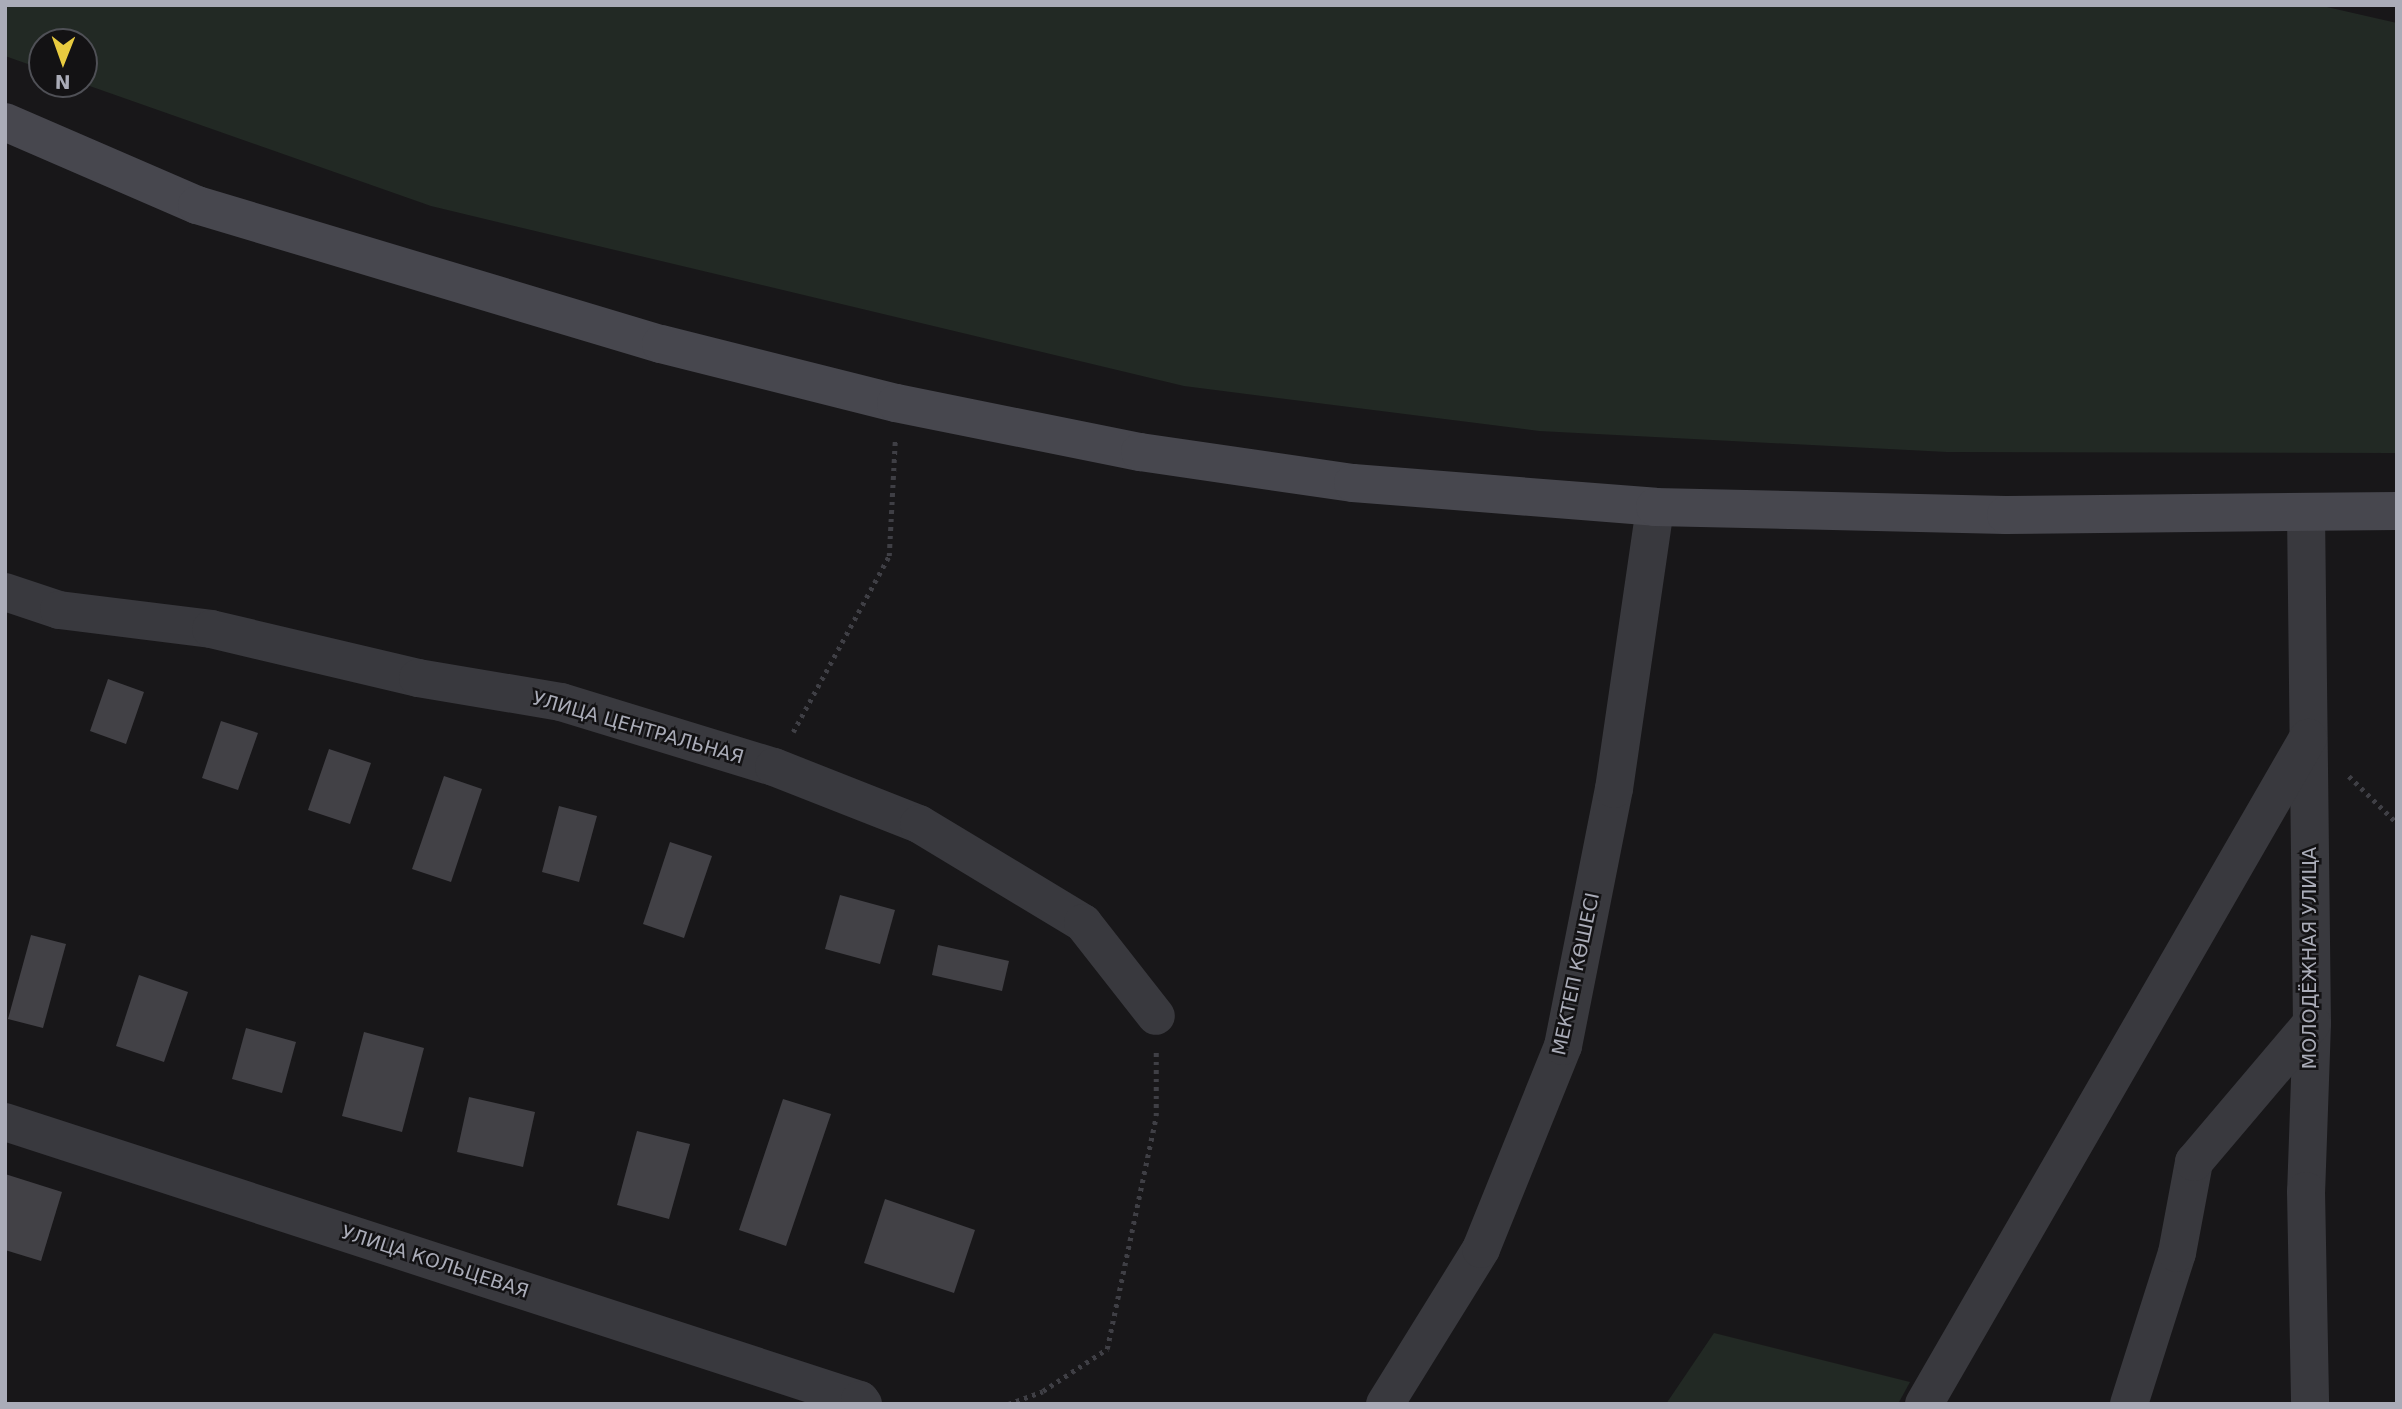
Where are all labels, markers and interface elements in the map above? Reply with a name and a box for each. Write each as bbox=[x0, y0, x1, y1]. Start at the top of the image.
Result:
north arrow bbox=[28, 28, 98, 98]
text: N bbox=[55, 71, 71, 93]
street label: УЛИЦА ЦЕНТРАЛЬНАЯ bbox=[530, 687, 746, 769]
street label: МОЛОДЁЖНАЯ УЛИЦА bbox=[2299, 847, 2321, 1069]
street label: МЕКТЕП КӨШЕСІ bbox=[1548, 891, 1604, 1057]
street label: УЛИЦА КОЛЬЦЕВАЯ bbox=[338, 1221, 532, 1303]

